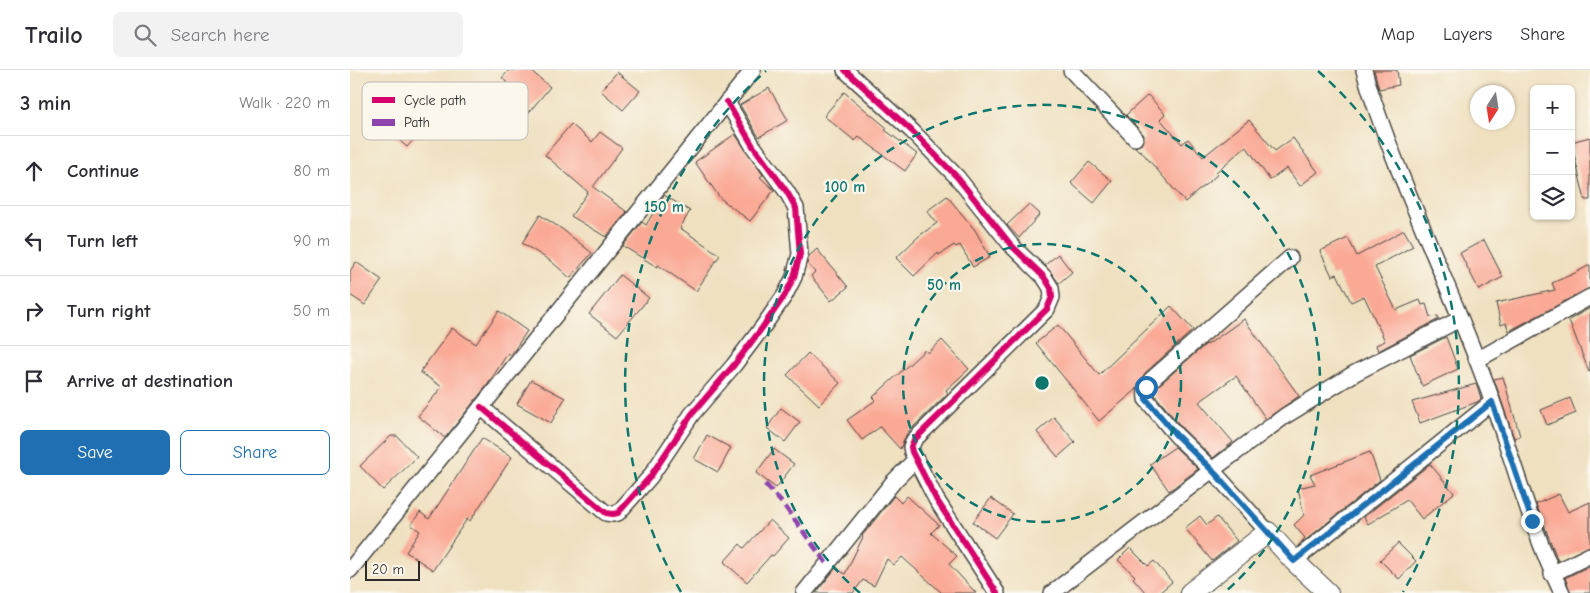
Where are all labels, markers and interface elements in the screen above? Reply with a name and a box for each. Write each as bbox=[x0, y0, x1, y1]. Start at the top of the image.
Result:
search box bbox=[113, 12, 463, 57]
text: Trailo bbox=[25, 21, 83, 49]
icon: search bbox=[131, 21, 159, 49]
text: Search here bbox=[171, 24, 270, 46]
text: Map bbox=[1381, 24, 1415, 45]
text: Layers bbox=[1443, 24, 1492, 45]
text: Share bbox=[1520, 24, 1565, 45]
legend bbox=[362, 82, 528, 140]
north arrow bbox=[1470, 85, 1515, 130]
map controls bbox=[1530, 85, 1575, 220]
button: + bbox=[1530, 85, 1575, 130]
text: 3 min bbox=[20, 91, 71, 115]
text: Cycle path bbox=[404, 92, 466, 109]
text: Walk · 220 m bbox=[239, 94, 330, 112]
text: Path bbox=[404, 114, 430, 131]
button: − bbox=[1530, 130, 1575, 175]
icon: ahead bbox=[20, 157, 48, 185]
text: Continue bbox=[67, 160, 139, 182]
text: 80 m bbox=[293, 162, 330, 180]
button: layers bbox=[1530, 175, 1575, 220]
text: 100 m bbox=[825, 178, 865, 196]
text: 150 m bbox=[644, 198, 684, 216]
icon: left bbox=[20, 227, 48, 255]
text: Turn left bbox=[67, 230, 138, 252]
text: 90 m bbox=[293, 232, 330, 250]
text: 50 m bbox=[927, 276, 961, 294]
icon: right bbox=[20, 297, 48, 325]
text: Turn right bbox=[67, 300, 151, 322]
text: 50 m bbox=[293, 302, 330, 320]
icon: arrive bbox=[20, 367, 48, 395]
text: Arrive at destination bbox=[67, 370, 233, 392]
centre of rings bbox=[1033, 374, 1051, 392]
route start bbox=[1135, 376, 1158, 399]
button: Save bbox=[20, 430, 170, 475]
button: Share bbox=[180, 430, 330, 475]
route end bbox=[1521, 510, 1544, 533]
scale bar bbox=[365, 558, 420, 581]
text: 20 m bbox=[372, 561, 404, 578]

